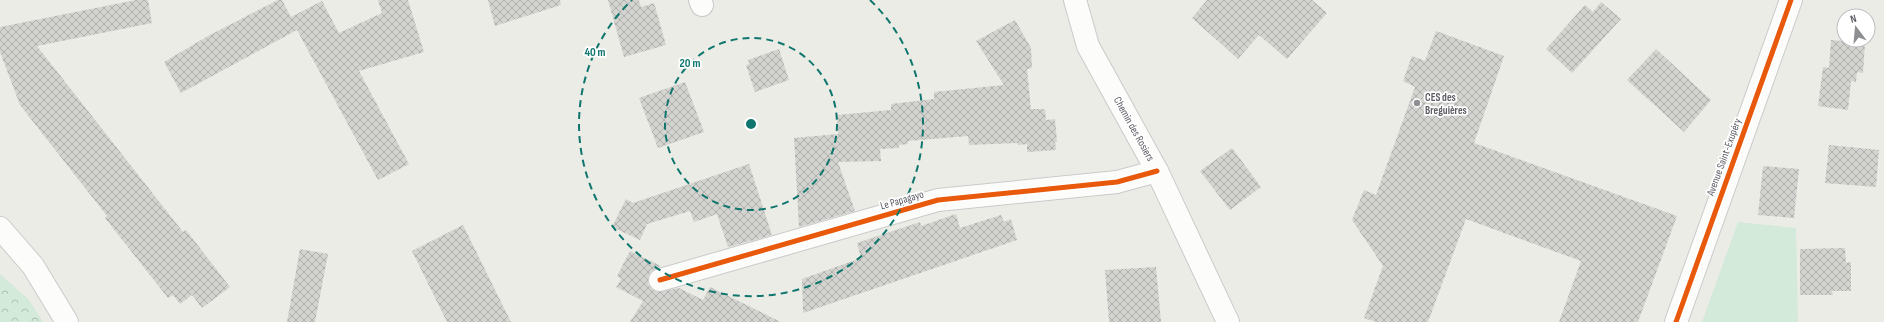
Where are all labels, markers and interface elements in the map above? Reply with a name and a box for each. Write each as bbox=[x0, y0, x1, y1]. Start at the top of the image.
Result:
north arrow bbox=[1836, 8, 1876, 48]
text: N bbox=[1849, 12, 1858, 26]
text: 40 m bbox=[584, 45, 606, 60]
text: 20 m bbox=[680, 56, 700, 71]
place label: CES des Breguières bbox=[1425, 91, 1467, 117]
street label: Chemin des Rosiers bbox=[1111, 95, 1157, 164]
marker: CES des Breguières bbox=[1412, 98, 1422, 108]
street label: Avenue Saint-Exupéry bbox=[1704, 116, 1744, 198]
centre of rings bbox=[744, 117, 758, 131]
street label: Le Papagayo bbox=[879, 187, 926, 212]

